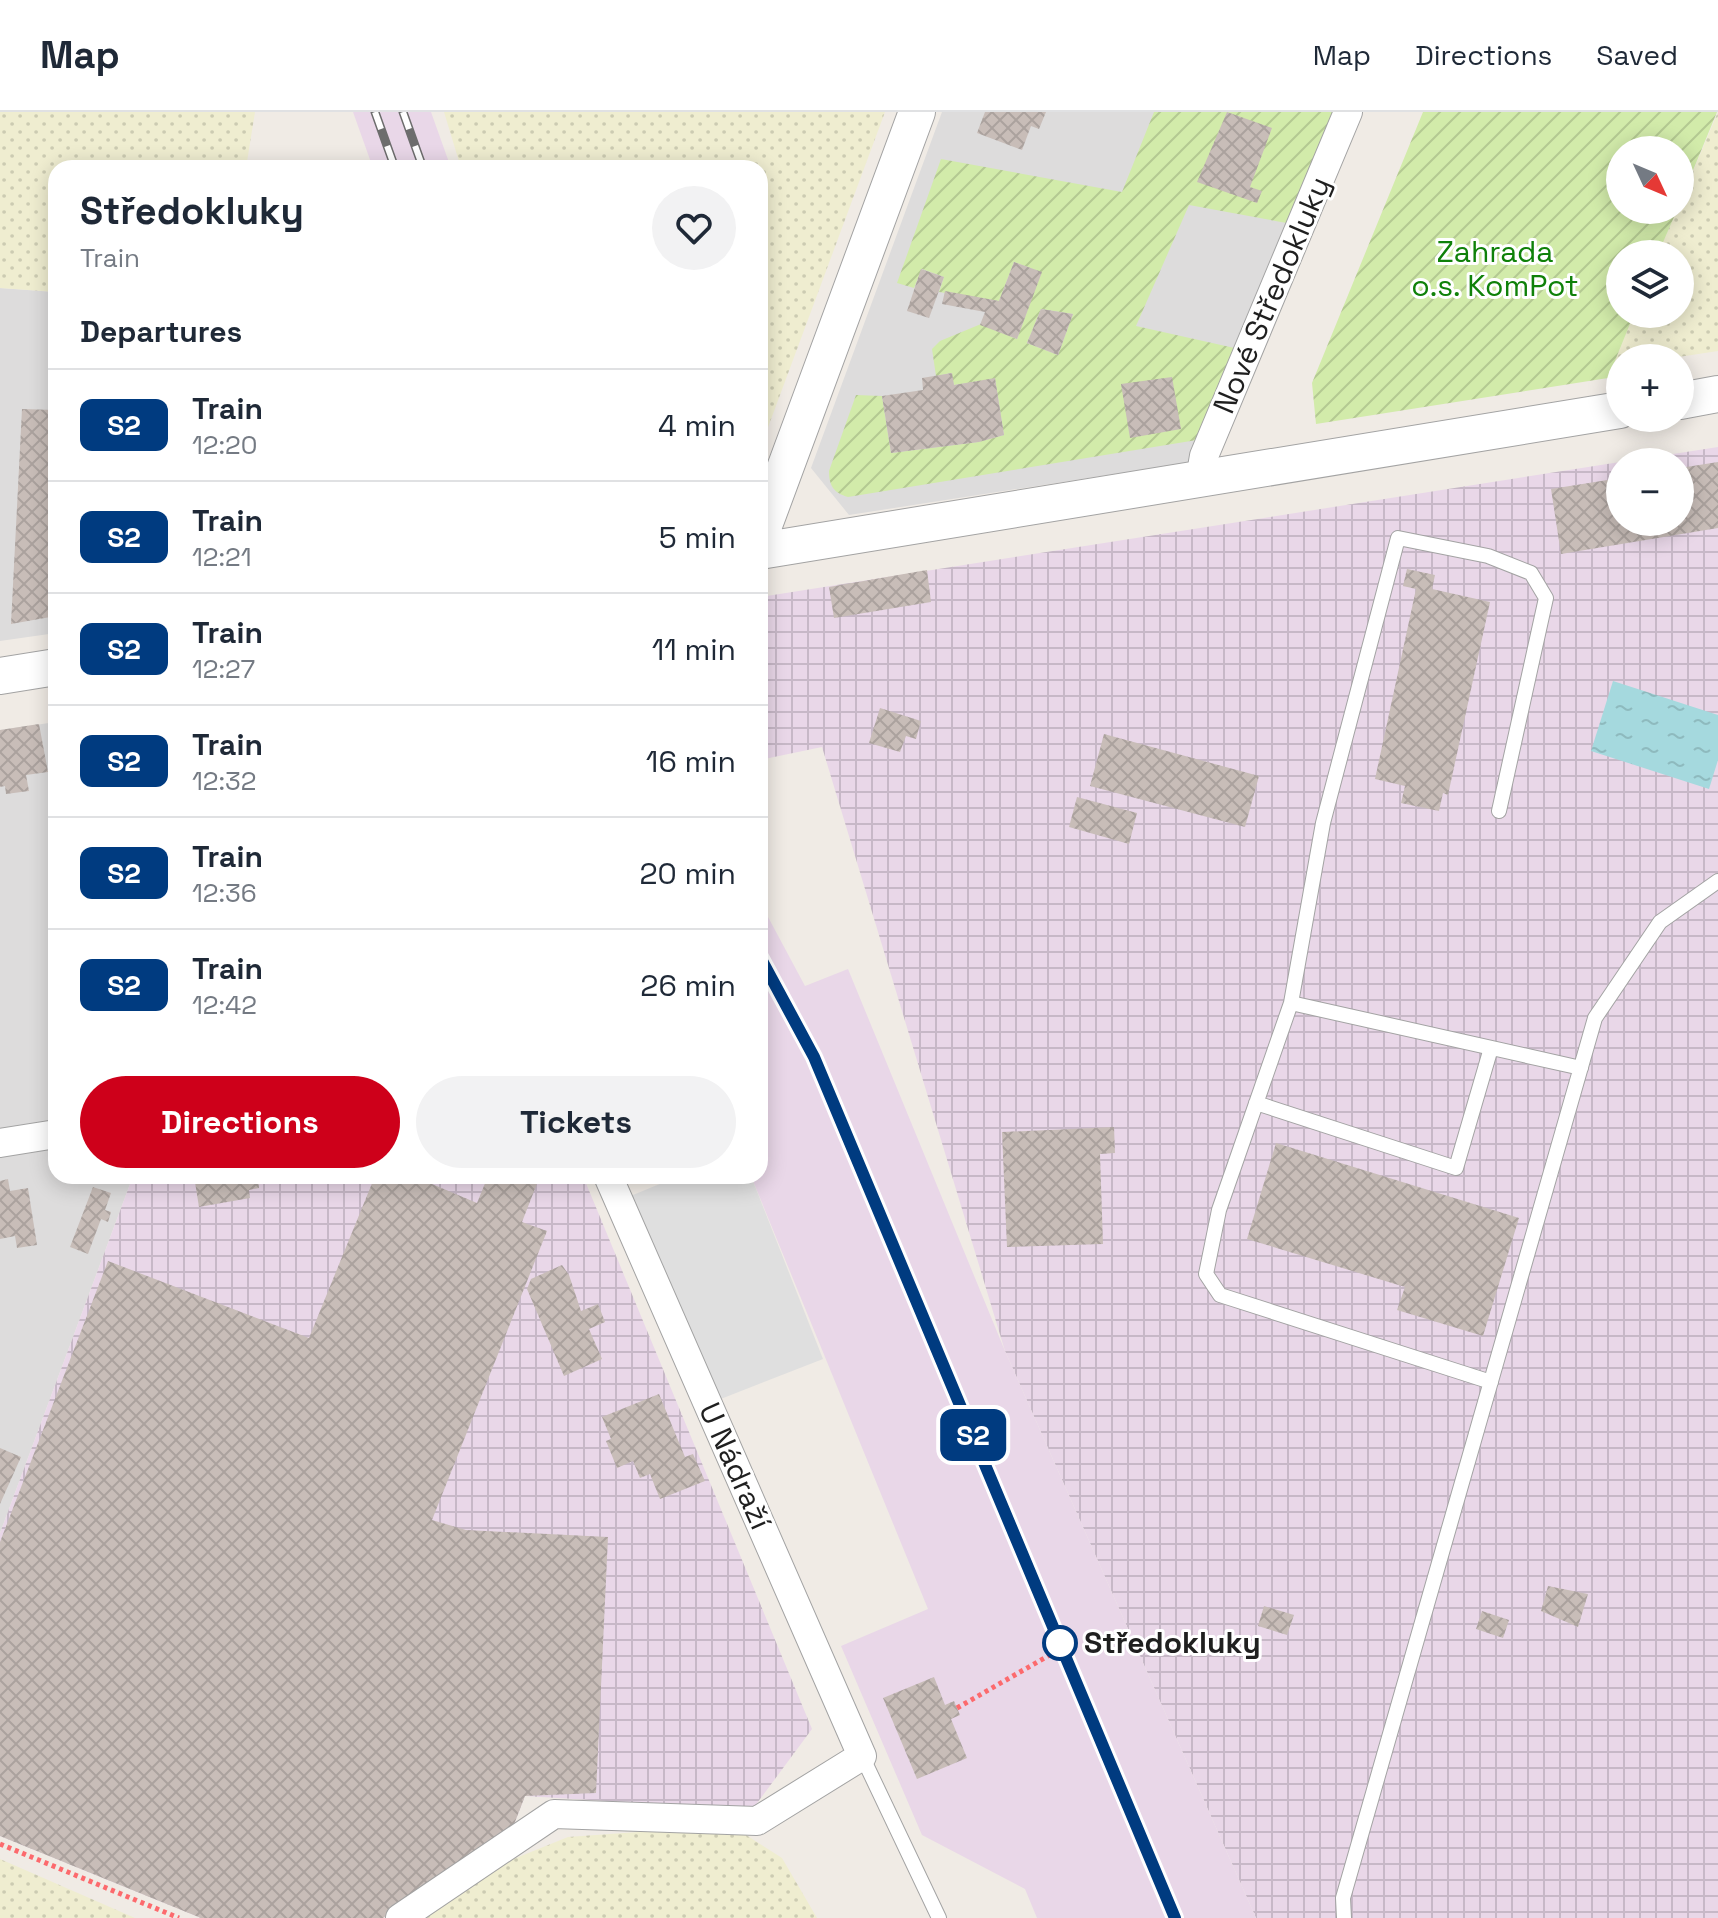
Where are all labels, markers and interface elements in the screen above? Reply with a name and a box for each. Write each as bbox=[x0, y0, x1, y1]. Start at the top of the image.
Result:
text: Map bbox=[40, 31, 120, 79]
text: Map bbox=[1313, 37, 1371, 73]
text: Directions bbox=[1415, 37, 1552, 73]
text: Saved bbox=[1596, 37, 1678, 73]
north arrow bbox=[1606, 136, 1694, 224]
map controls bbox=[1606, 136, 1694, 536]
street label: Nové Středokluky bbox=[1204, 170, 1339, 419]
button: heart bbox=[652, 186, 736, 270]
text: Středokluky bbox=[80, 187, 304, 235]
park label: Zahrada o.s. KomPot bbox=[1411, 232, 1579, 305]
button: layers bbox=[1606, 240, 1694, 328]
text: Train bbox=[80, 241, 140, 275]
text: Departures bbox=[80, 312, 242, 351]
button: + bbox=[1606, 344, 1694, 432]
text: Train bbox=[192, 389, 263, 428]
text: 4 min bbox=[658, 406, 736, 445]
text: S2 bbox=[107, 407, 141, 443]
text: 12:20 bbox=[192, 428, 257, 462]
button: − bbox=[1606, 448, 1694, 536]
text: Train bbox=[192, 501, 263, 540]
text: 5 min bbox=[659, 518, 736, 557]
text: S2 bbox=[107, 519, 141, 555]
text: 12:21 bbox=[192, 540, 252, 574]
text: Train bbox=[192, 613, 263, 652]
text: 11 min bbox=[652, 630, 736, 669]
text: S2 bbox=[107, 631, 141, 667]
text: 12:27 bbox=[192, 652, 255, 686]
text: Train bbox=[192, 725, 263, 764]
text: 16 min bbox=[646, 742, 736, 781]
text: S2 bbox=[107, 743, 141, 779]
text: 12:32 bbox=[192, 764, 257, 798]
text: Train bbox=[192, 837, 263, 876]
text: 20 min bbox=[639, 854, 736, 893]
text: S2 bbox=[107, 855, 141, 891]
text: 12:36 bbox=[192, 876, 257, 910]
text: Train bbox=[192, 949, 263, 988]
text: 26 min bbox=[640, 966, 736, 1005]
text: S2 bbox=[107, 967, 141, 1003]
text: 12:42 bbox=[192, 988, 257, 1022]
button: Directions bbox=[80, 1076, 400, 1168]
button: Tickets bbox=[416, 1076, 736, 1168]
street label: U Nádraží bbox=[690, 1396, 781, 1536]
line badge: S2 bbox=[937, 1409, 1009, 1461]
text: S2 bbox=[956, 1417, 990, 1453]
place label: Středokluky bbox=[1084, 1623, 1261, 1662]
marker: Středokluky bbox=[1043, 1626, 1077, 1660]

